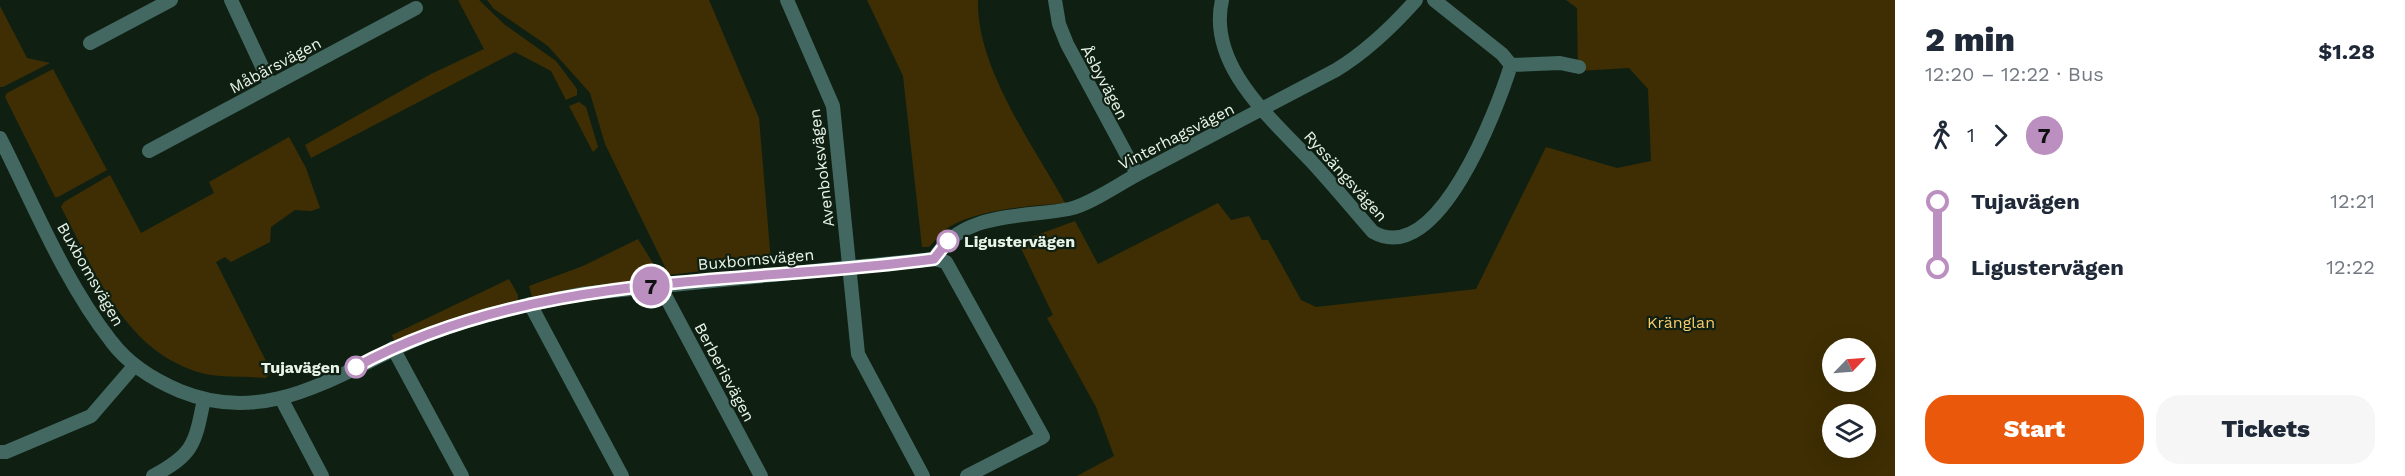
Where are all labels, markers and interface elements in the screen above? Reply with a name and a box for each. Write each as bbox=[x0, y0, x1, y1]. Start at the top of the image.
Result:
text: 2 min bbox=[1925, 20, 2015, 59]
street label: Måbärsvägen bbox=[226, 33, 324, 98]
text: $1.28 bbox=[2318, 39, 2375, 64]
street label: Åsbyvägen bbox=[1077, 42, 1132, 123]
text: 12:20 – 12:22 · Bus bbox=[1925, 62, 2104, 86]
street label: Vinterhagsvägen bbox=[1115, 99, 1237, 174]
street label: Avenboksvägen bbox=[805, 108, 838, 228]
icon: walk bbox=[1925, 119, 1958, 152]
icon: forward bbox=[1984, 119, 2017, 152]
text: 1 bbox=[1967, 123, 1975, 147]
text: 7 bbox=[2038, 123, 2051, 148]
street label: Ryssängsvägen bbox=[1300, 127, 1391, 226]
text: Tujavägen bbox=[1971, 189, 2080, 214]
text: 12:21 bbox=[2330, 189, 2375, 213]
street label: Buxbomsvägen bbox=[53, 219, 128, 330]
marker: Ligustervägen bbox=[937, 230, 959, 252]
place label: Ligustervägen bbox=[964, 232, 1075, 251]
street label: Buxbomsvägen bbox=[697, 245, 815, 274]
text: Ligustervägen bbox=[1971, 255, 2124, 280]
text: 12:22 bbox=[2326, 255, 2375, 279]
line badge: 7 bbox=[632, 266, 670, 306]
text: 7 bbox=[645, 274, 657, 299]
park label: Kränglan bbox=[1647, 313, 1715, 332]
street label: Berberisvägen bbox=[691, 320, 759, 425]
north arrow bbox=[1822, 338, 1876, 392]
map controls bbox=[1822, 338, 1876, 458]
marker: Tujavägen bbox=[345, 356, 367, 378]
place label: Tujavägen bbox=[261, 358, 340, 377]
button: Start bbox=[1925, 395, 2144, 464]
button: Tickets bbox=[2156, 395, 2375, 464]
button: layers bbox=[1822, 404, 1876, 458]

